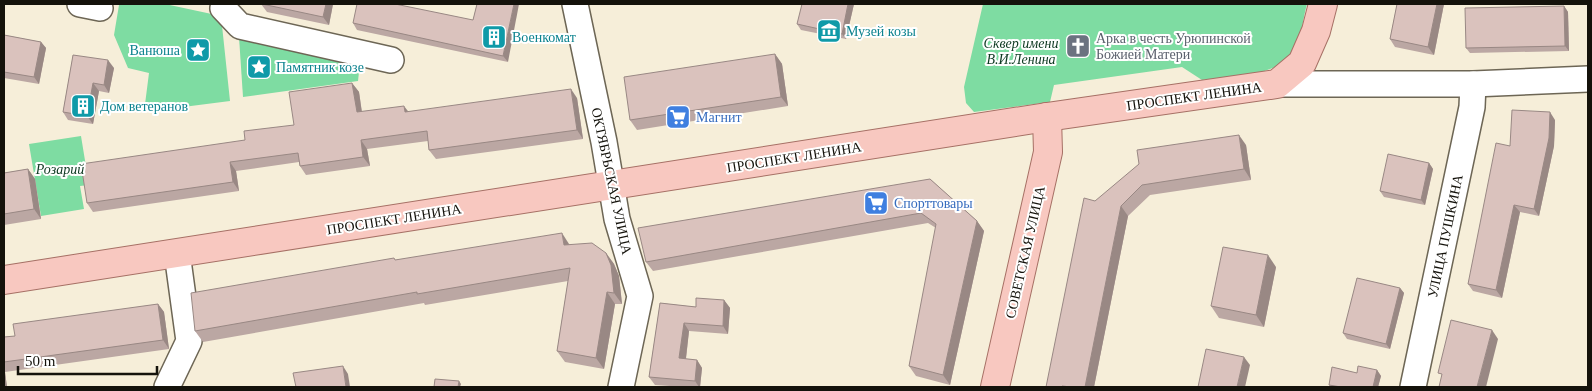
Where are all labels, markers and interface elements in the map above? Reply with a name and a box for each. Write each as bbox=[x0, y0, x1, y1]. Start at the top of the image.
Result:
museum icon: Музей козы bbox=[816, 18, 842, 44]
building icon: Военкомат bbox=[481, 24, 507, 50]
place label: Музей козы bbox=[846, 24, 916, 39]
place label: Военкомат bbox=[512, 30, 576, 45]
place label: Арка в честь Урюпинской Божией Матери bbox=[1096, 31, 1251, 62]
church icon: Арка в честь Урюпинской Божией Матери bbox=[1065, 33, 1091, 59]
park label: Сквер имени В.И.Ленина bbox=[984, 36, 1058, 67]
place icon: Ванюша bbox=[185, 37, 211, 63]
place label: Ванюша bbox=[130, 43, 181, 58]
place icon: Памятник козе bbox=[246, 54, 272, 80]
place label: Памятник козе bbox=[276, 60, 364, 75]
street label: ПРОСПЕКТ ЛЕНИНА bbox=[1126, 79, 1263, 113]
building icon: Дом ветеранов bbox=[70, 93, 96, 119]
place label: Дом ветеранов bbox=[100, 99, 188, 114]
supermarket icon: Магнит bbox=[665, 104, 691, 130]
street label: ОКТЯБРЬСКАЯ УЛИЦА bbox=[589, 106, 635, 257]
place label: Магнит bbox=[696, 110, 742, 125]
street label: ПРОСПЕКТ ЛЕНИНА bbox=[726, 139, 863, 176]
park label: Розарий bbox=[35, 162, 84, 177]
street label: УЛИЦА ПУШКИНА bbox=[1425, 172, 1466, 299]
street label: СОВЕТСКАЯ УЛИЦА bbox=[1003, 183, 1048, 320]
supermarket icon: Спорттовары bbox=[863, 190, 889, 216]
place label: Спорттовары bbox=[894, 196, 973, 211]
street label: ПРОСПЕКТ ЛЕНИНА bbox=[326, 201, 463, 238]
scale bar bbox=[18, 344, 156, 376]
text: 50 m bbox=[25, 353, 56, 369]

